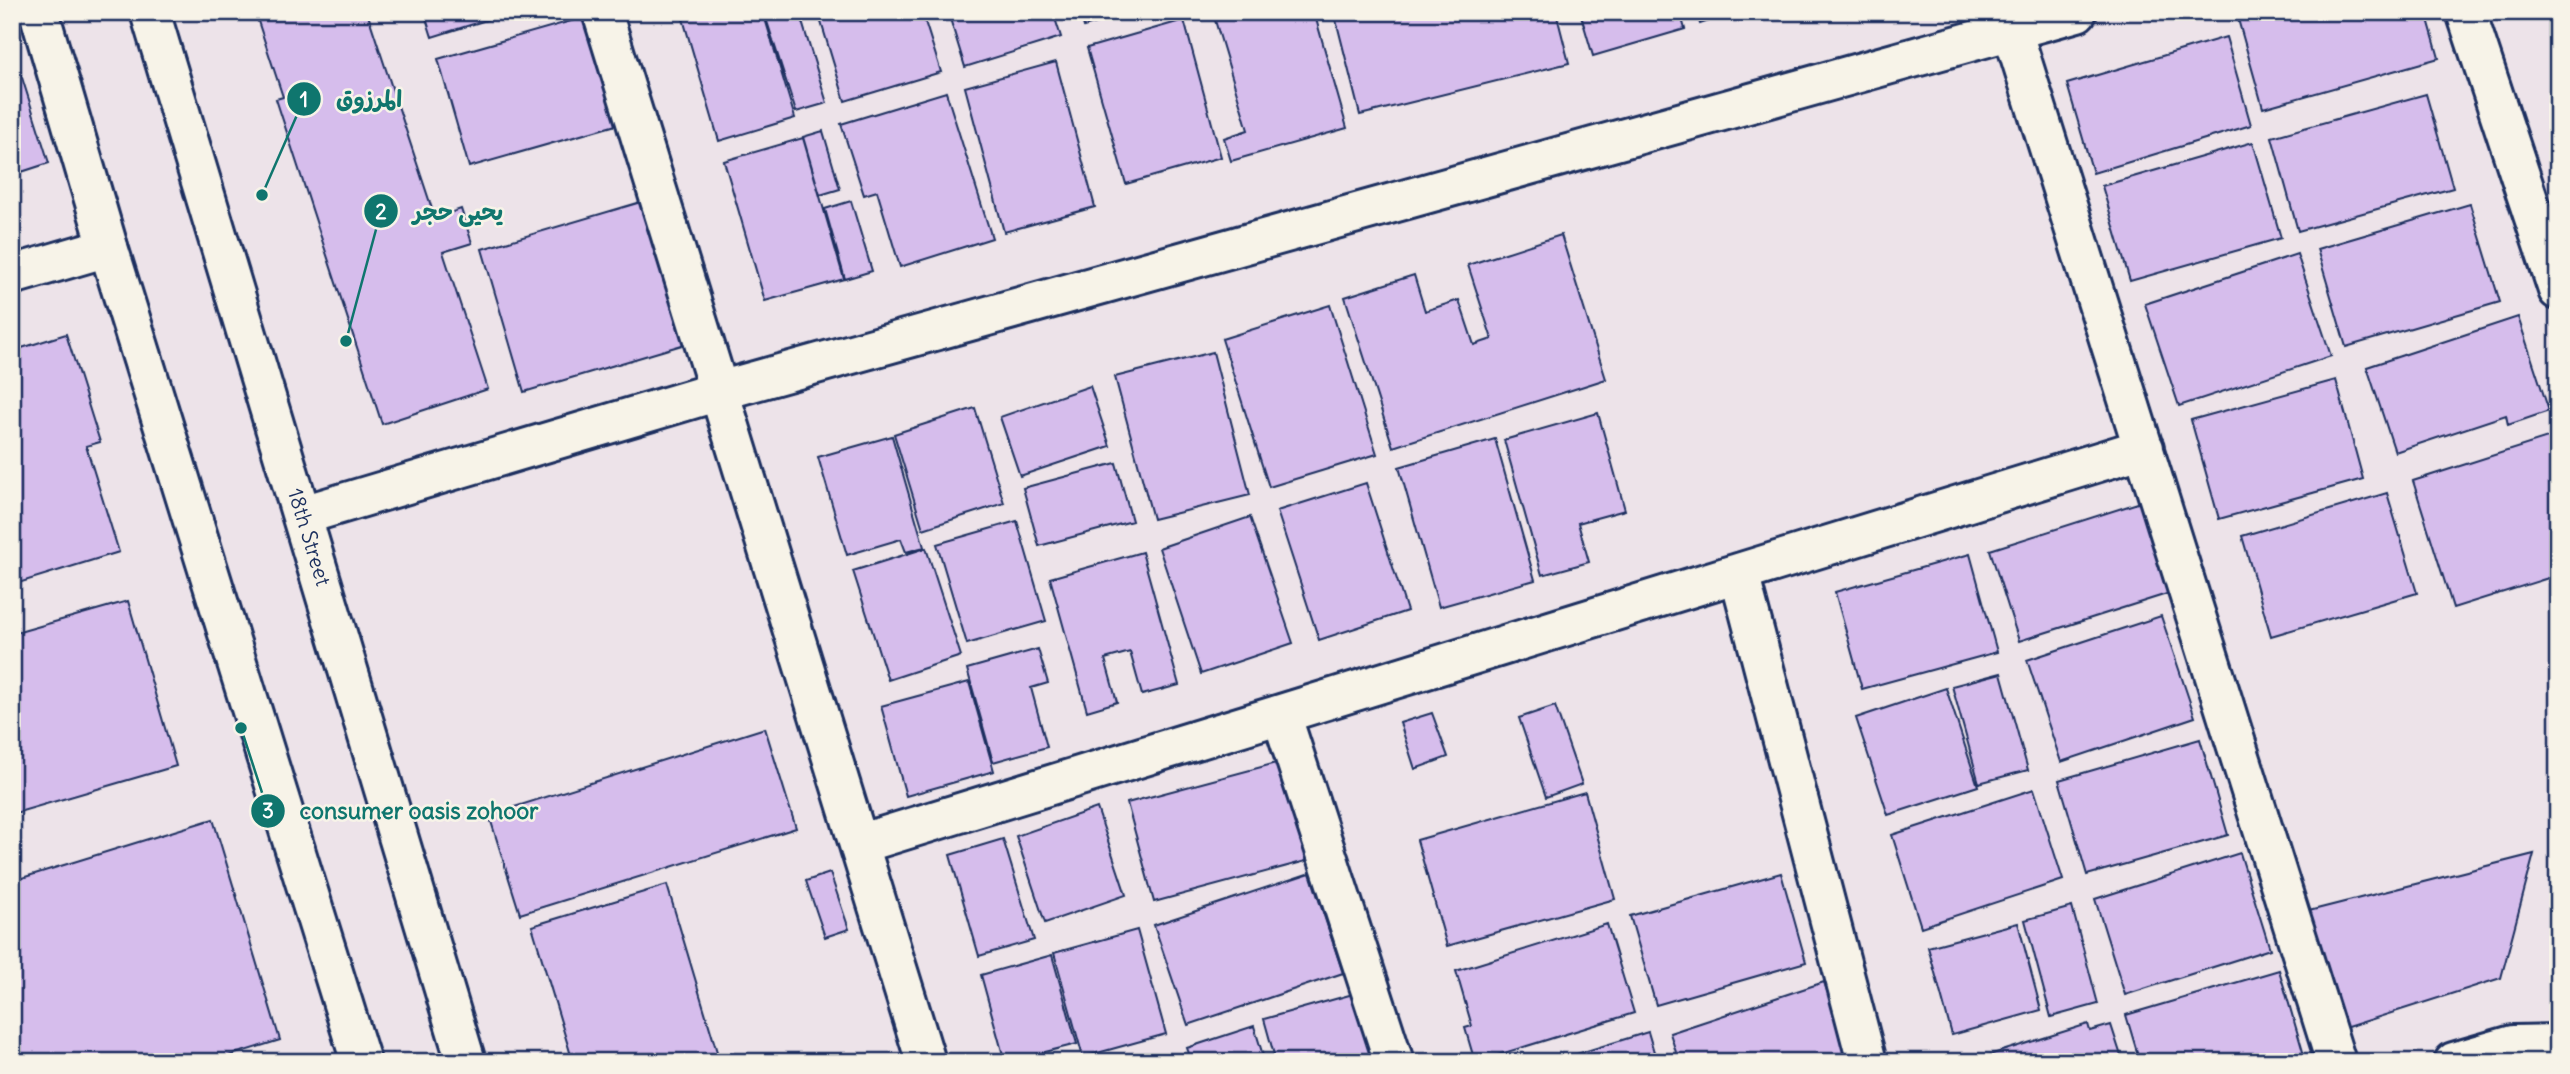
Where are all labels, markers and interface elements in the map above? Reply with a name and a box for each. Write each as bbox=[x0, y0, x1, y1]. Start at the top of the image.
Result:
callout: المرزوق bbox=[287, 77, 416, 121]
text: المرزوق bbox=[336, 84, 402, 114]
text: 1 bbox=[300, 86, 308, 113]
callout: يحيى حجر bbox=[364, 189, 517, 233]
text: يحيى حجر bbox=[411, 197, 504, 227]
text: 2 bbox=[375, 198, 387, 225]
street label: 18th Street bbox=[282, 485, 337, 589]
callout: consumer oasis zohoor bbox=[250, 789, 552, 833]
text: consumer oasis zohoor bbox=[300, 796, 539, 825]
text: 3 bbox=[262, 797, 274, 824]

